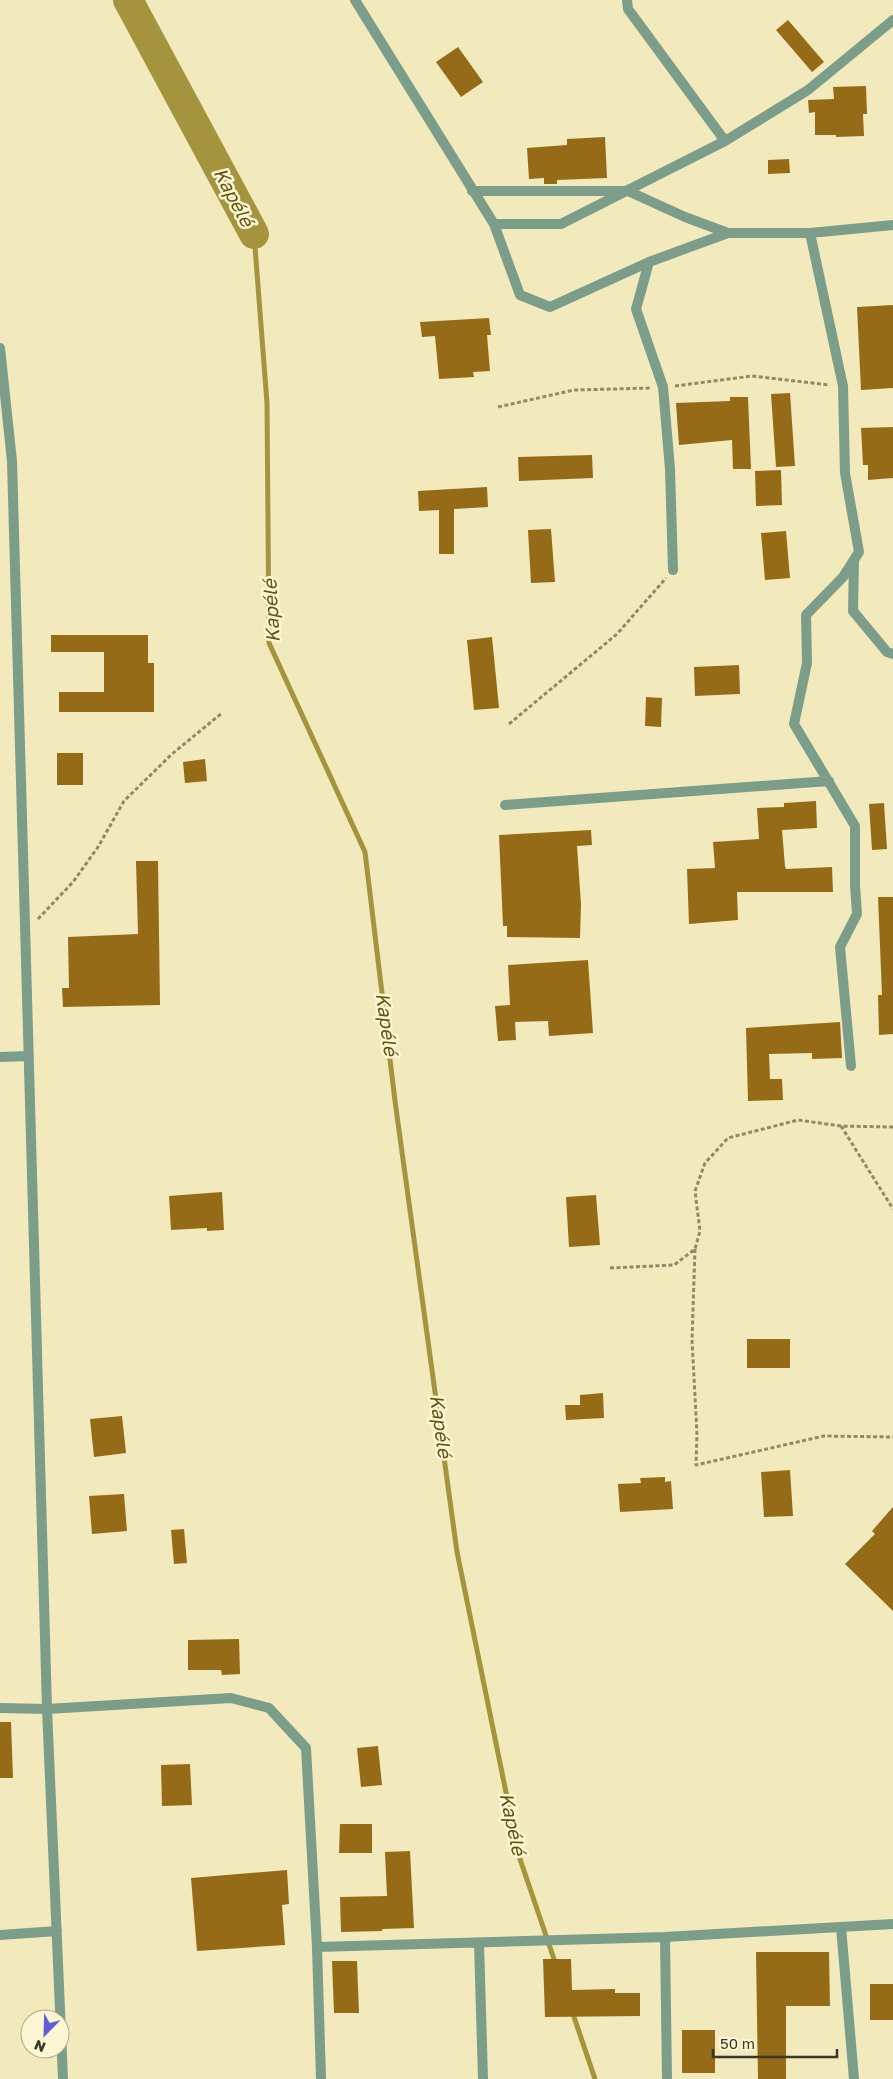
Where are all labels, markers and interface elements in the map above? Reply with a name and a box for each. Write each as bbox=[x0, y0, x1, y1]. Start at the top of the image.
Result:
water label: Kapélé bbox=[209, 163, 260, 232]
water label: Kapélé bbox=[257, 577, 284, 643]
water label: Kapélé bbox=[372, 991, 404, 1059]
water label: Kapélé bbox=[426, 1393, 458, 1461]
water label: Kapélé bbox=[496, 1791, 532, 1859]
north arrow bbox=[20, 2009, 70, 2059]
scale bar bbox=[713, 2026, 837, 2058]
text: 50 m bbox=[720, 2034, 755, 2052]
text: N bbox=[32, 2037, 48, 2056]

